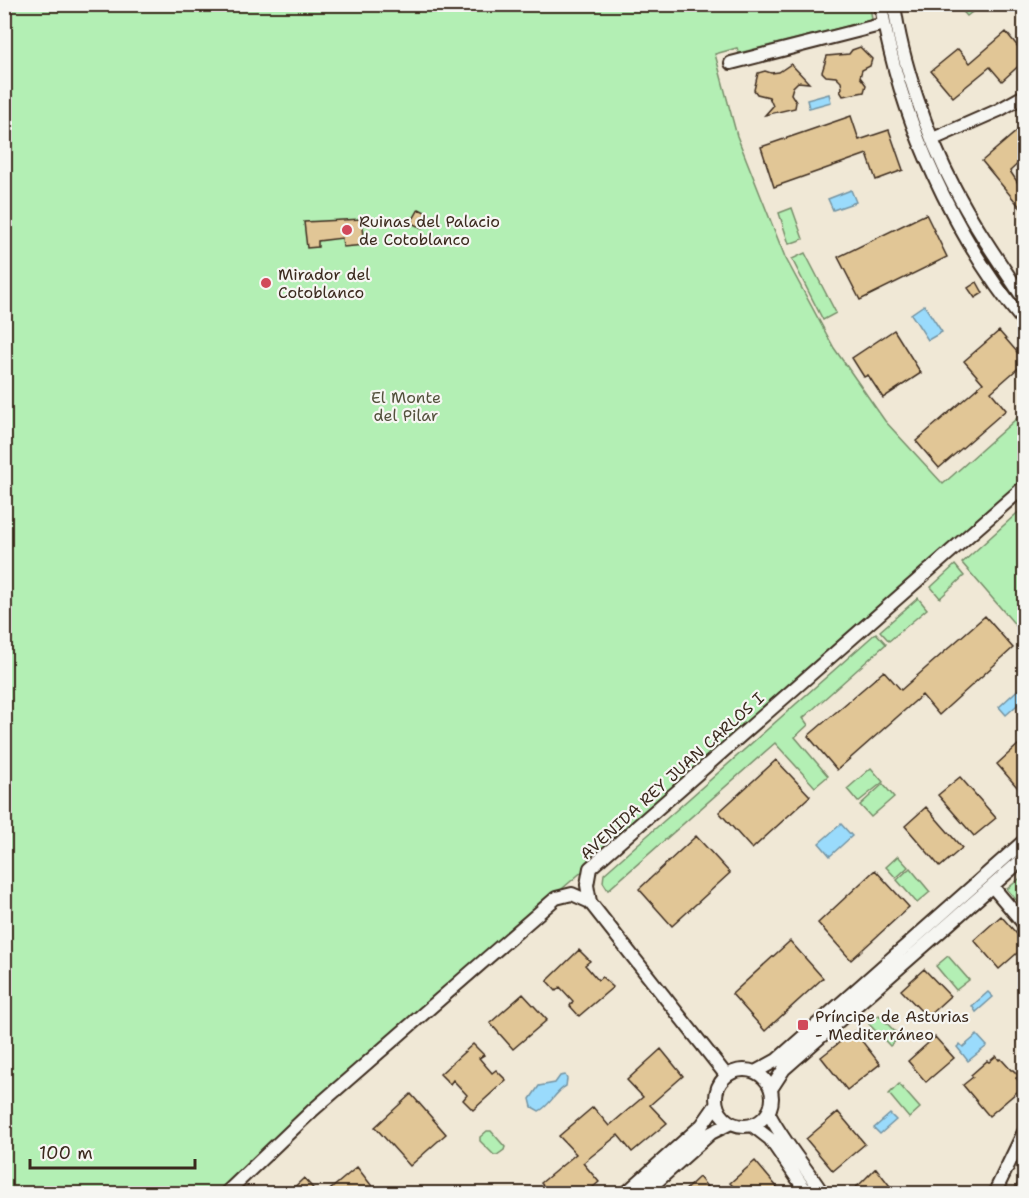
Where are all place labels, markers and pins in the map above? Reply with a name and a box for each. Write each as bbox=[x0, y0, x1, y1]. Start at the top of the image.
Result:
place label: Ruinas del Palacio de Cotoblanco bbox=[359, 211, 500, 250]
marker: Ruinas del Palacio de Cotoblanco bbox=[340, 223, 354, 237]
place label: Mirador del Cotoblanco bbox=[278, 264, 370, 303]
marker: Mirador del Cotoblanco bbox=[259, 276, 273, 290]
place label: Príncipe de Asturias - Mediterráneo bbox=[815, 1006, 969, 1045]
marker: Príncipe de Asturias - Mediterráneo bbox=[796, 1018, 810, 1032]

